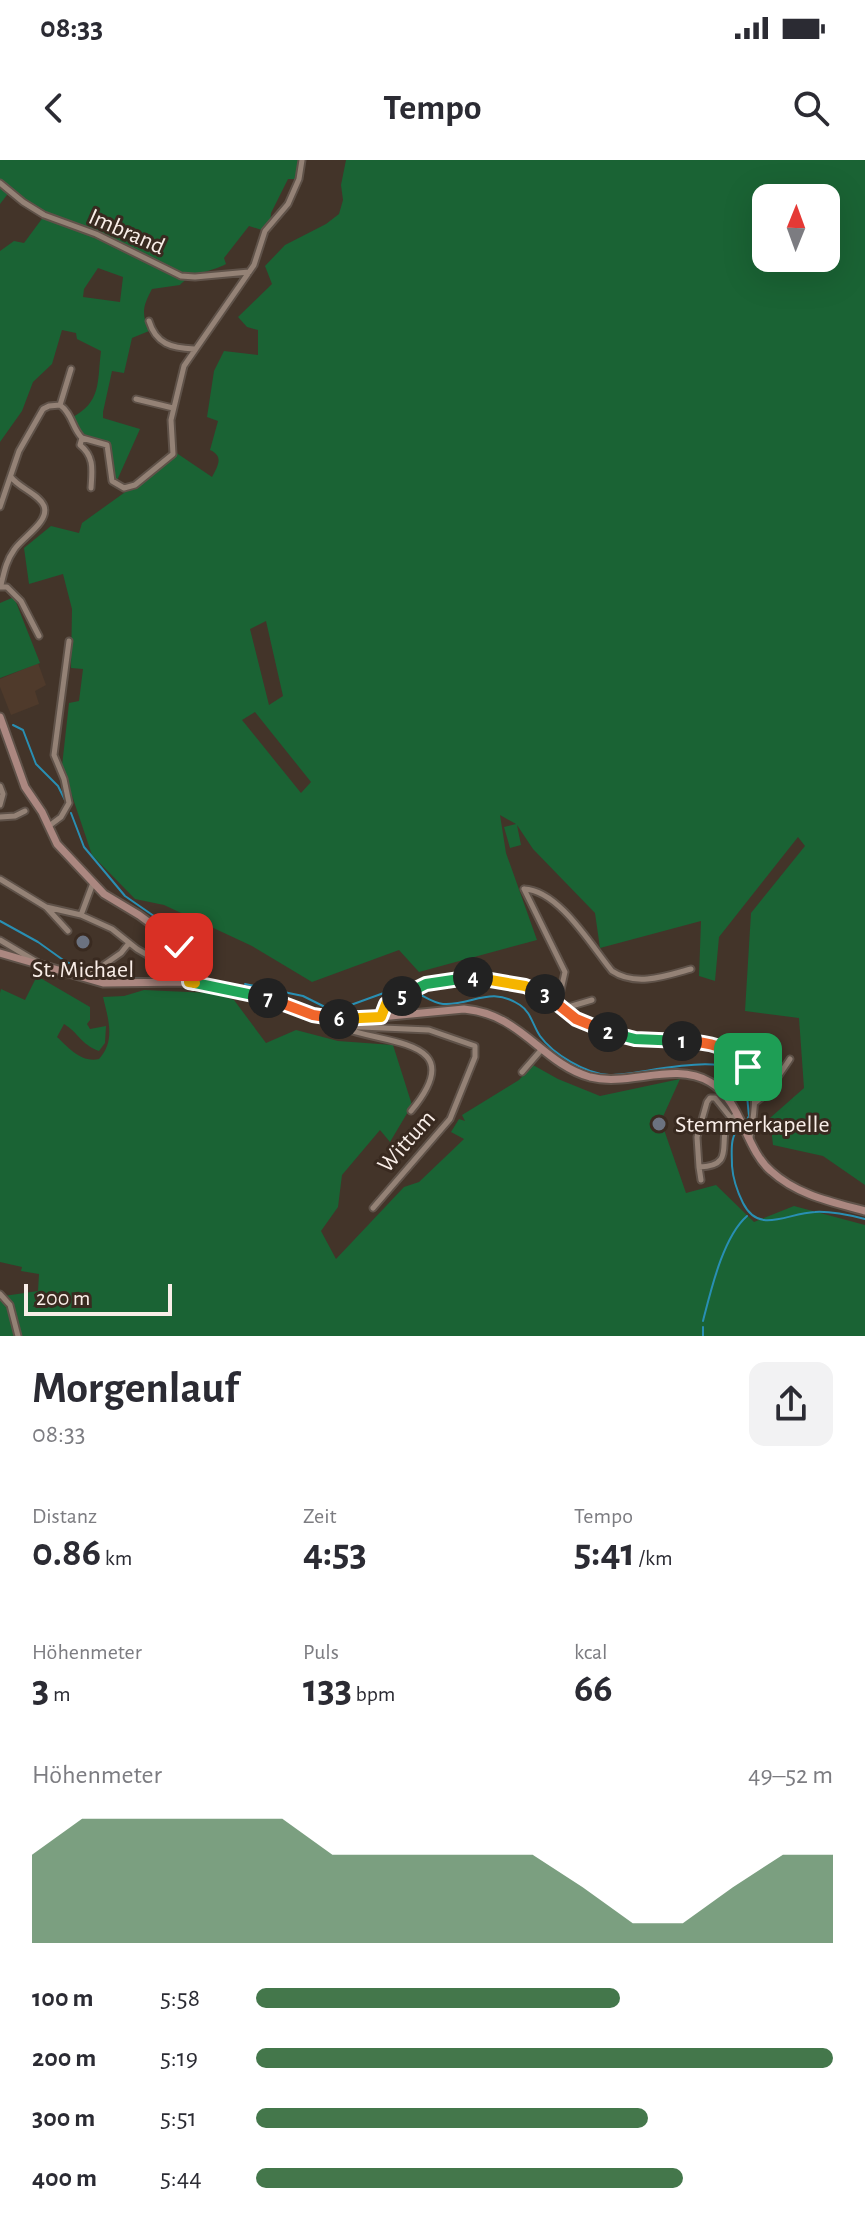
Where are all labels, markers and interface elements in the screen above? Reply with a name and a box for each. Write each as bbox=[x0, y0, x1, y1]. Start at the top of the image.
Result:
text: 08:33 bbox=[40, 13, 103, 43]
icon: back bbox=[32, 86, 76, 130]
icon: search bbox=[789, 86, 833, 130]
text: Tempo bbox=[383, 90, 482, 126]
north arrow bbox=[752, 184, 840, 272]
map controls bbox=[752, 184, 840, 272]
street label: Imbrand bbox=[85, 205, 168, 259]
pin bbox=[145, 913, 213, 981]
icon: check bbox=[157, 925, 201, 969]
marker: St. Michael bbox=[74, 933, 92, 951]
pin: 4 bbox=[453, 957, 493, 997]
place label: St. Michael bbox=[32, 958, 134, 982]
text: 4 bbox=[467, 966, 479, 988]
pin: 3 bbox=[525, 974, 565, 1014]
pin: 5 bbox=[382, 976, 422, 1016]
pin: 7 bbox=[248, 978, 288, 1018]
text: 3 bbox=[540, 983, 550, 1005]
text: 5 bbox=[397, 985, 407, 1007]
text: 7 bbox=[263, 987, 273, 1009]
pin: 6 bbox=[319, 999, 359, 1039]
text: 6 bbox=[334, 1008, 344, 1030]
pin: 2 bbox=[588, 1012, 628, 1052]
text: 2 bbox=[603, 1021, 613, 1043]
pin: 1 bbox=[662, 1021, 702, 1061]
text: 1 bbox=[678, 1030, 686, 1052]
pin bbox=[714, 1033, 782, 1101]
icon: arrive bbox=[726, 1045, 770, 1089]
street label: Wittum bbox=[374, 1106, 440, 1177]
place label: Stemmerkapelle bbox=[675, 1113, 829, 1137]
marker: Stemmerkapelle bbox=[650, 1115, 668, 1133]
scale bar bbox=[24, 1280, 172, 1316]
text: 200 m bbox=[36, 1287, 90, 1309]
button: share bbox=[749, 1362, 833, 1446]
text: Morgenlauf bbox=[32, 1367, 239, 1411]
text: 08:33 bbox=[32, 1421, 85, 1447]
text: Distanz bbox=[32, 1505, 97, 1527]
text: Zeit bbox=[303, 1505, 337, 1527]
text: Tempo bbox=[574, 1505, 633, 1527]
text: 0.86 bbox=[32, 1533, 101, 1573]
text: 4:53 bbox=[303, 1533, 367, 1573]
text: 5:41 bbox=[574, 1533, 635, 1573]
text: km bbox=[101, 1547, 132, 1569]
text: /km bbox=[635, 1547, 673, 1569]
text: Höhenmeter bbox=[32, 1641, 142, 1663]
text: Puls bbox=[303, 1641, 339, 1663]
text: kcal bbox=[574, 1641, 608, 1663]
text: 3 bbox=[32, 1669, 49, 1709]
text: 133 bbox=[303, 1669, 352, 1709]
text: 66 bbox=[574, 1669, 613, 1709]
text: m bbox=[49, 1683, 70, 1705]
text: bpm bbox=[352, 1683, 395, 1705]
text: Höhenmeter bbox=[32, 1762, 162, 1788]
text: 49–52 m bbox=[748, 1762, 833, 1788]
text: 100 m bbox=[32, 1985, 93, 2011]
text: 5:58 bbox=[160, 1985, 200, 2011]
text: 200 m bbox=[32, 2045, 96, 2071]
text: 5:19 bbox=[160, 2045, 198, 2071]
text: 300 m bbox=[32, 2105, 95, 2131]
text: 5:51 bbox=[160, 2105, 197, 2131]
text: 400 m bbox=[32, 2165, 97, 2191]
text: 5:44 bbox=[160, 2165, 202, 2191]

